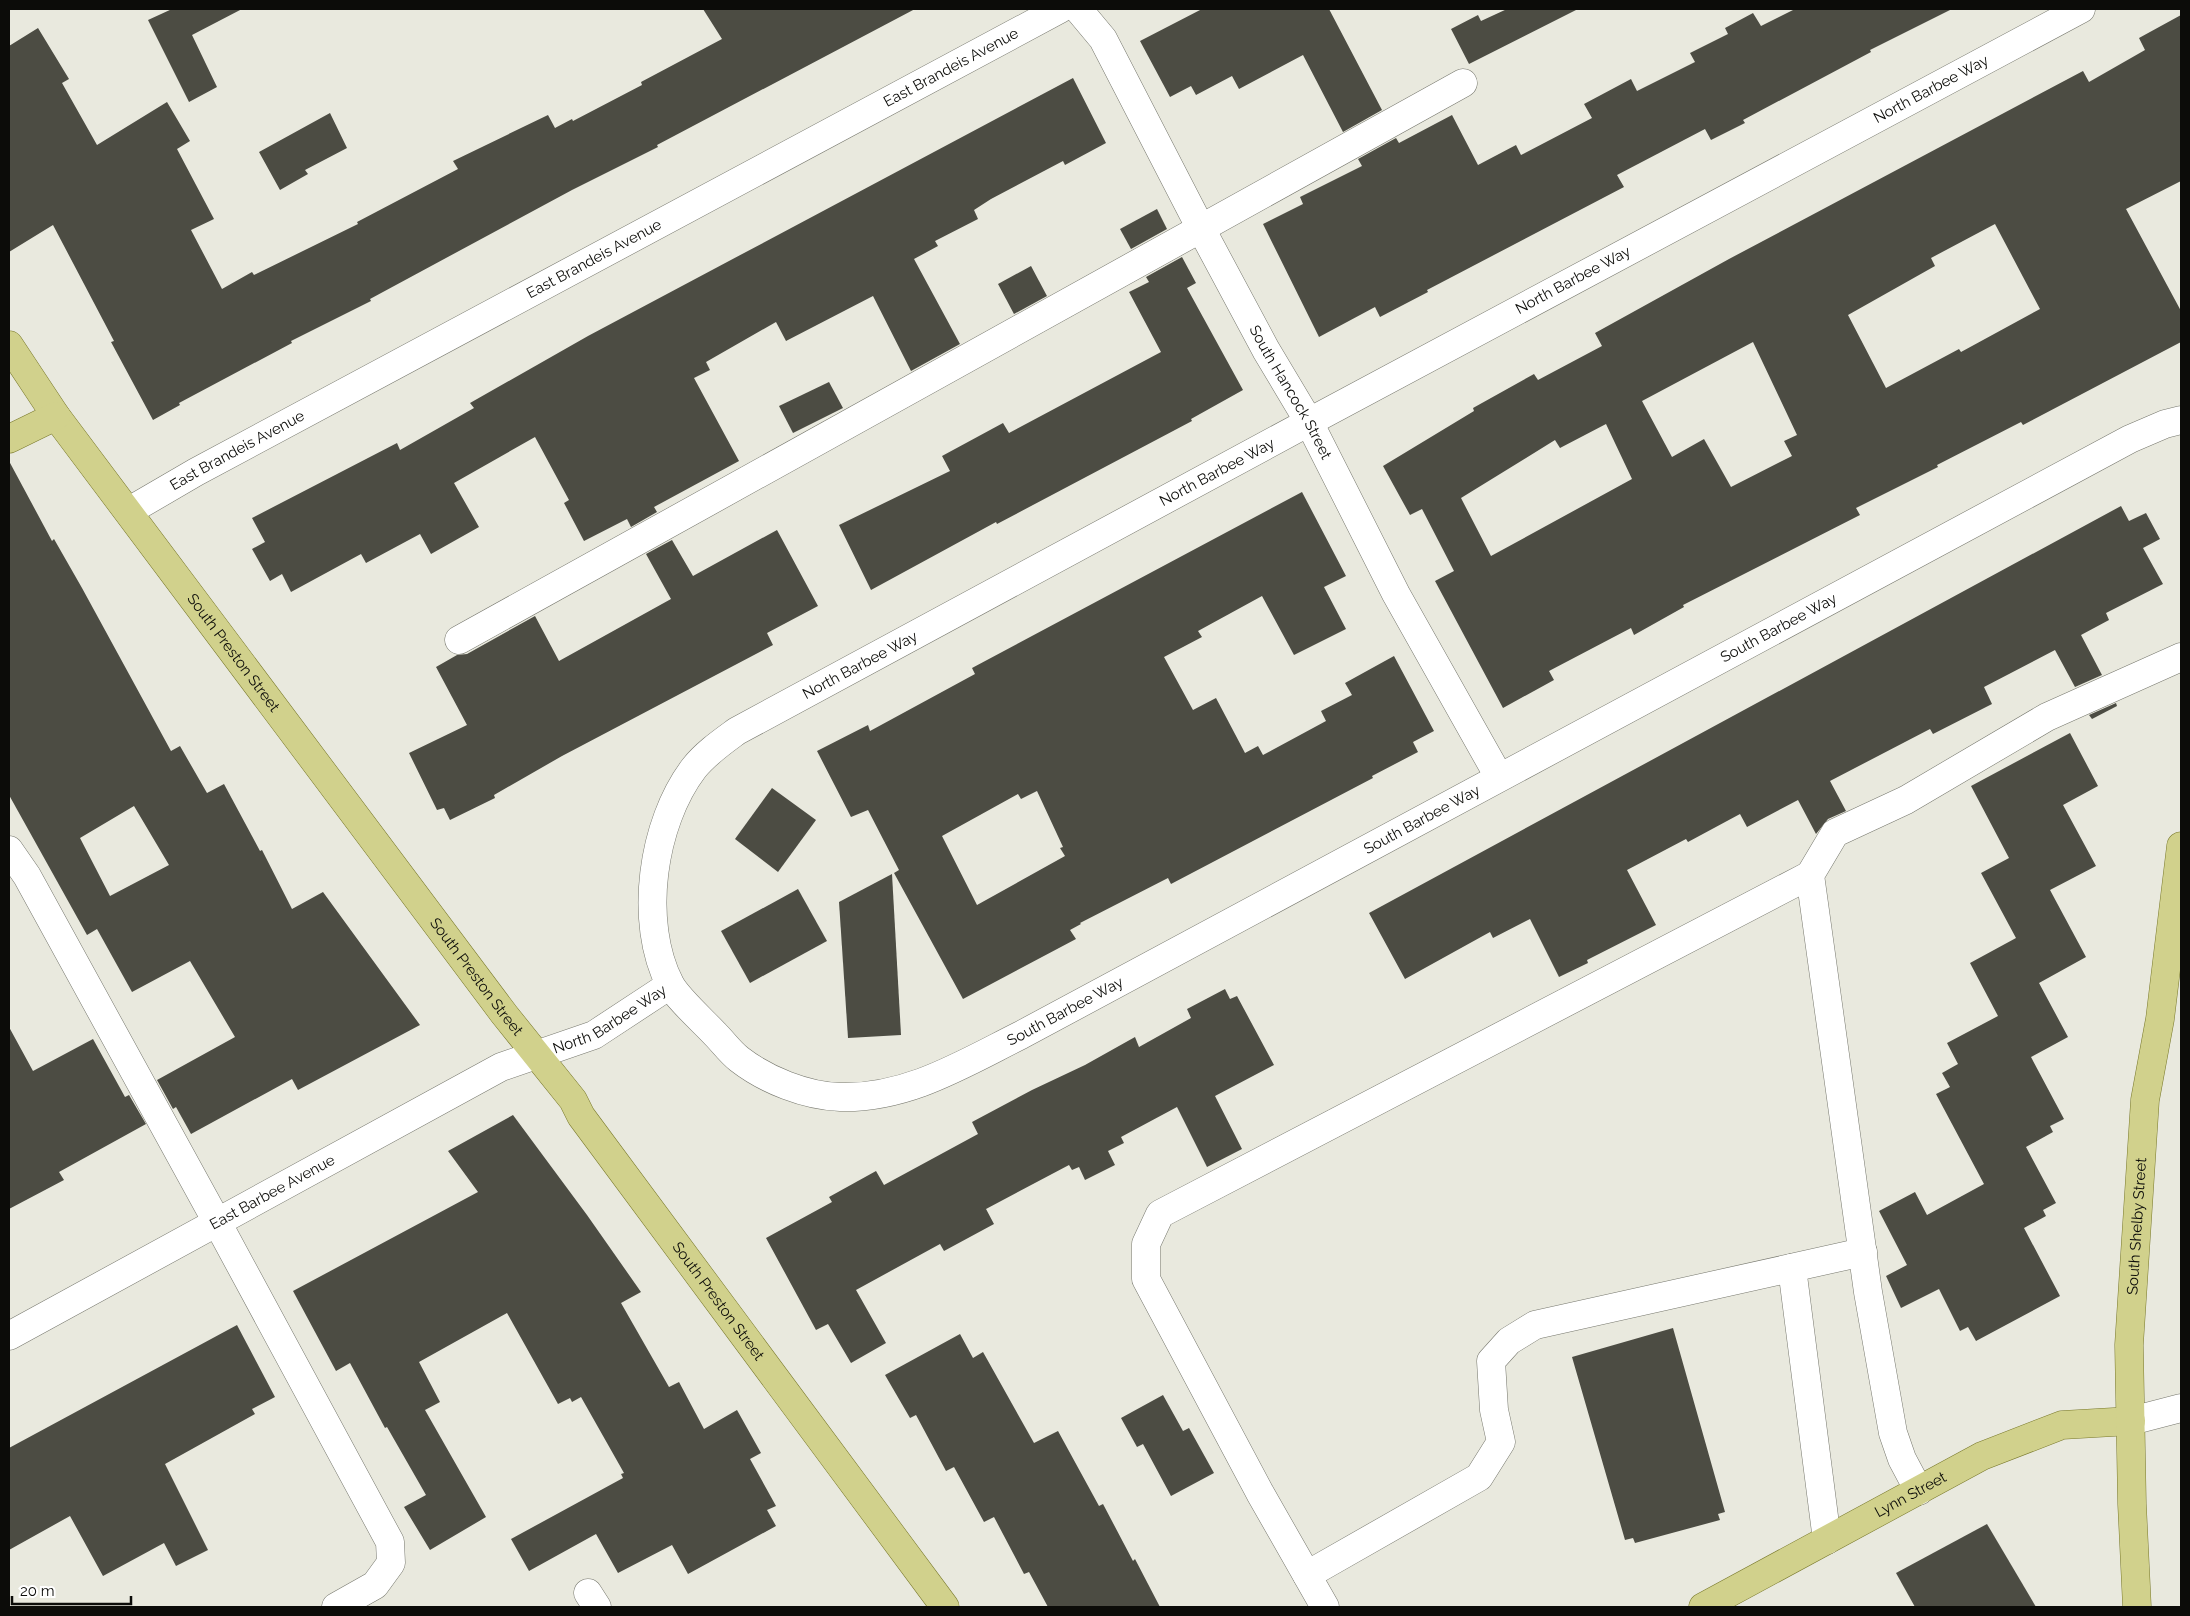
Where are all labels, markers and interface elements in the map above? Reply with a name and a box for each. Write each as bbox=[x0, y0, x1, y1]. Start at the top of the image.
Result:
street label: East Brandeis Avenue bbox=[880, 24, 1022, 111]
street label: North Barbee Way bbox=[1870, 51, 1992, 127]
street label: East Brandeis Avenue bbox=[523, 215, 665, 302]
street label: North Barbee Way bbox=[1512, 242, 1634, 318]
street label: South Hancock Street bbox=[1245, 322, 1335, 462]
street label: East Brandeis Avenue bbox=[167, 407, 308, 494]
street label: North Barbee Way bbox=[1156, 434, 1278, 510]
street label: South Barbee Way bbox=[1717, 589, 1840, 666]
street label: South Preston Street bbox=[183, 590, 283, 715]
street label: North Barbee Way bbox=[799, 627, 921, 703]
street label: South Barbee Way bbox=[1361, 781, 1483, 858]
street label: South Preston Street bbox=[426, 914, 527, 1039]
street label: South Barbee Way bbox=[1004, 973, 1126, 1050]
street label: North Barbee Way bbox=[550, 981, 670, 1058]
street label: East Barbee Avenue bbox=[207, 1151, 338, 1234]
street label: South Shelby Street bbox=[2123, 1157, 2150, 1296]
street label: South Preston Street bbox=[668, 1238, 768, 1364]
street label: Lynn Street bbox=[1872, 1468, 1949, 1521]
scale bar bbox=[12, 1574, 131, 1606]
text: 20 m bbox=[20, 1582, 55, 1600]

